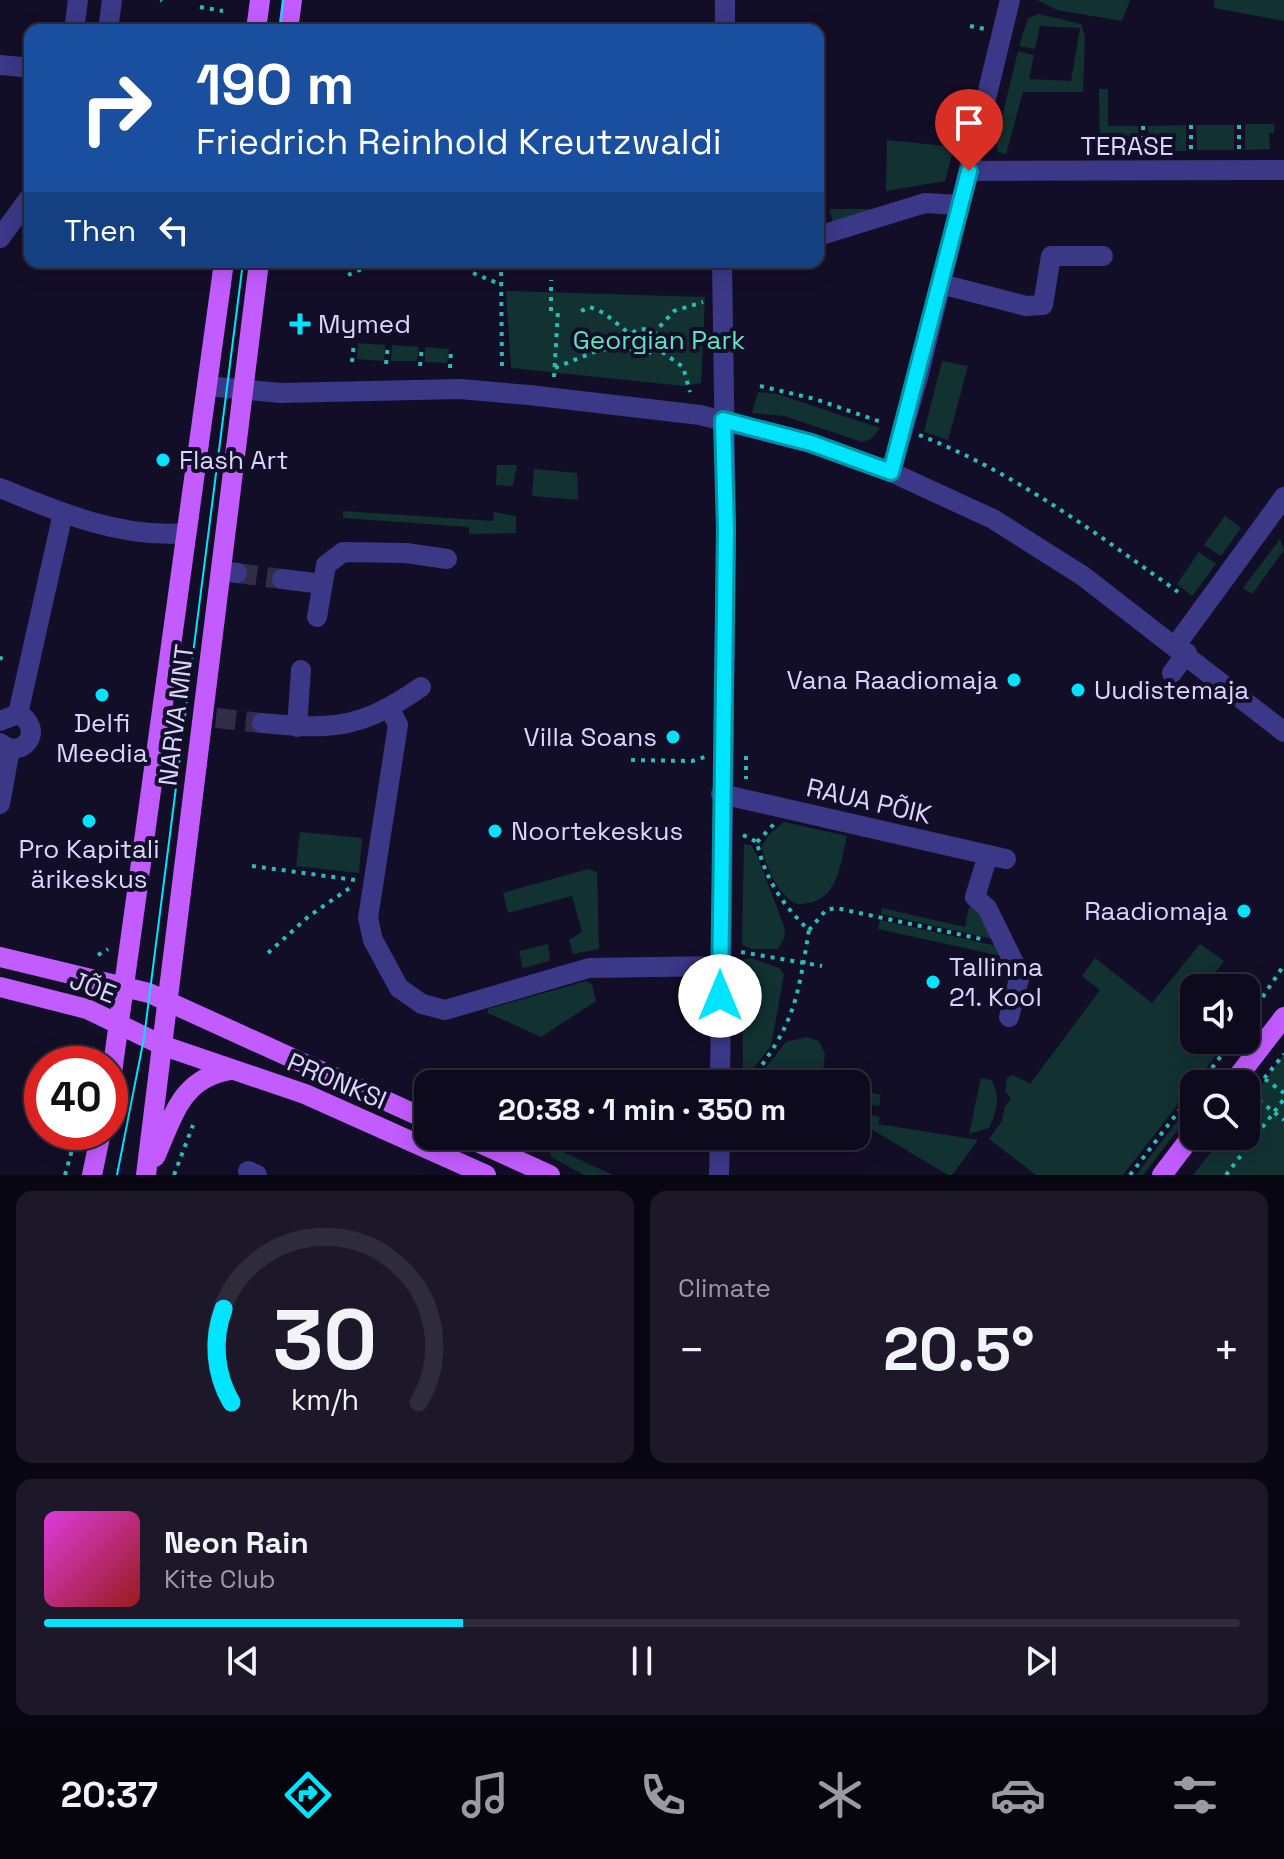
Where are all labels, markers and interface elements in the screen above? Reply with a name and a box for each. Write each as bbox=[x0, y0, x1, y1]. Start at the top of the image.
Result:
text: 190 m bbox=[196, 49, 354, 120]
icon: right bbox=[64, 56, 168, 160]
pin bbox=[935, 89, 1003, 171]
icon: arrive bbox=[947, 101, 991, 145]
text: Friedrich Reinhold Kreutzwaldi bbox=[196, 119, 722, 165]
street label: TERASE bbox=[1080, 129, 1174, 163]
icon: left bbox=[152, 208, 196, 252]
text: Then bbox=[64, 211, 136, 250]
place label: Mymed bbox=[318, 307, 411, 341]
marker: Mymed bbox=[289, 313, 311, 335]
park label: Georgian Park bbox=[573, 323, 745, 357]
place label: Flash Art bbox=[179, 443, 288, 477]
marker: Flash Art bbox=[154, 451, 172, 469]
street label: NARVA MNT bbox=[150, 642, 202, 788]
place label: Vana Raadiomaja bbox=[786, 663, 998, 697]
marker: Vana Raadiomaja bbox=[1005, 671, 1023, 689]
place label: Uudistemaja bbox=[1094, 673, 1249, 707]
marker: Uudistemaja bbox=[1069, 681, 1087, 699]
marker: Delfi Meedia bbox=[93, 686, 111, 704]
place label: Delfi Meedia bbox=[56, 706, 148, 770]
place label: Villa Soans bbox=[524, 720, 657, 754]
marker: Villa Soans bbox=[664, 728, 682, 746]
street label: RAUA PÕIK bbox=[803, 770, 935, 832]
marker: Pro Kapitali ärikeskus bbox=[80, 812, 98, 830]
place label: Noortekeskus bbox=[511, 814, 683, 848]
marker: Noortekeskus bbox=[486, 822, 504, 840]
place label: Pro Kapitali ärikeskus bbox=[18, 832, 160, 896]
place label: Raadiomaja bbox=[1084, 894, 1228, 928]
marker: Raadiomaja bbox=[1235, 902, 1253, 920]
place label: Tallinna 21. Kool bbox=[949, 950, 1043, 1014]
position arrow bbox=[678, 954, 762, 1038]
street label: JÕE bbox=[65, 963, 121, 1011]
marker: Tallinna 21. Kool bbox=[924, 973, 942, 991]
map controls bbox=[1180, 974, 1260, 1150]
button: sound bbox=[1180, 974, 1260, 1054]
street label: PRONKSI bbox=[282, 1045, 392, 1117]
speed limit sign: 40 bbox=[24, 1046, 128, 1150]
button: search bbox=[1180, 1070, 1260, 1150]
text: 20:38 · 1 min · 350 m bbox=[498, 1090, 786, 1129]
text: Climate bbox=[678, 1271, 771, 1305]
text: 30 bbox=[273, 1287, 377, 1393]
text: 20.5° bbox=[883, 1311, 1035, 1388]
text: − bbox=[678, 1322, 705, 1378]
text: + bbox=[1213, 1322, 1240, 1378]
text: km/h bbox=[291, 1382, 359, 1418]
text: Neon Rain bbox=[164, 1523, 309, 1562]
text: Kite Club bbox=[164, 1562, 276, 1596]
icon: previous bbox=[221, 1639, 265, 1683]
icon: pause bbox=[620, 1639, 664, 1683]
icon: next bbox=[1019, 1639, 1063, 1683]
icon: directions bbox=[280, 1767, 336, 1823]
icon: music bbox=[457, 1767, 513, 1823]
icon: phone bbox=[635, 1767, 691, 1823]
icon: climate bbox=[812, 1767, 868, 1823]
icon: car bbox=[990, 1767, 1046, 1823]
icon: filters bbox=[1167, 1767, 1223, 1823]
text: 20:37 bbox=[61, 1772, 158, 1818]

